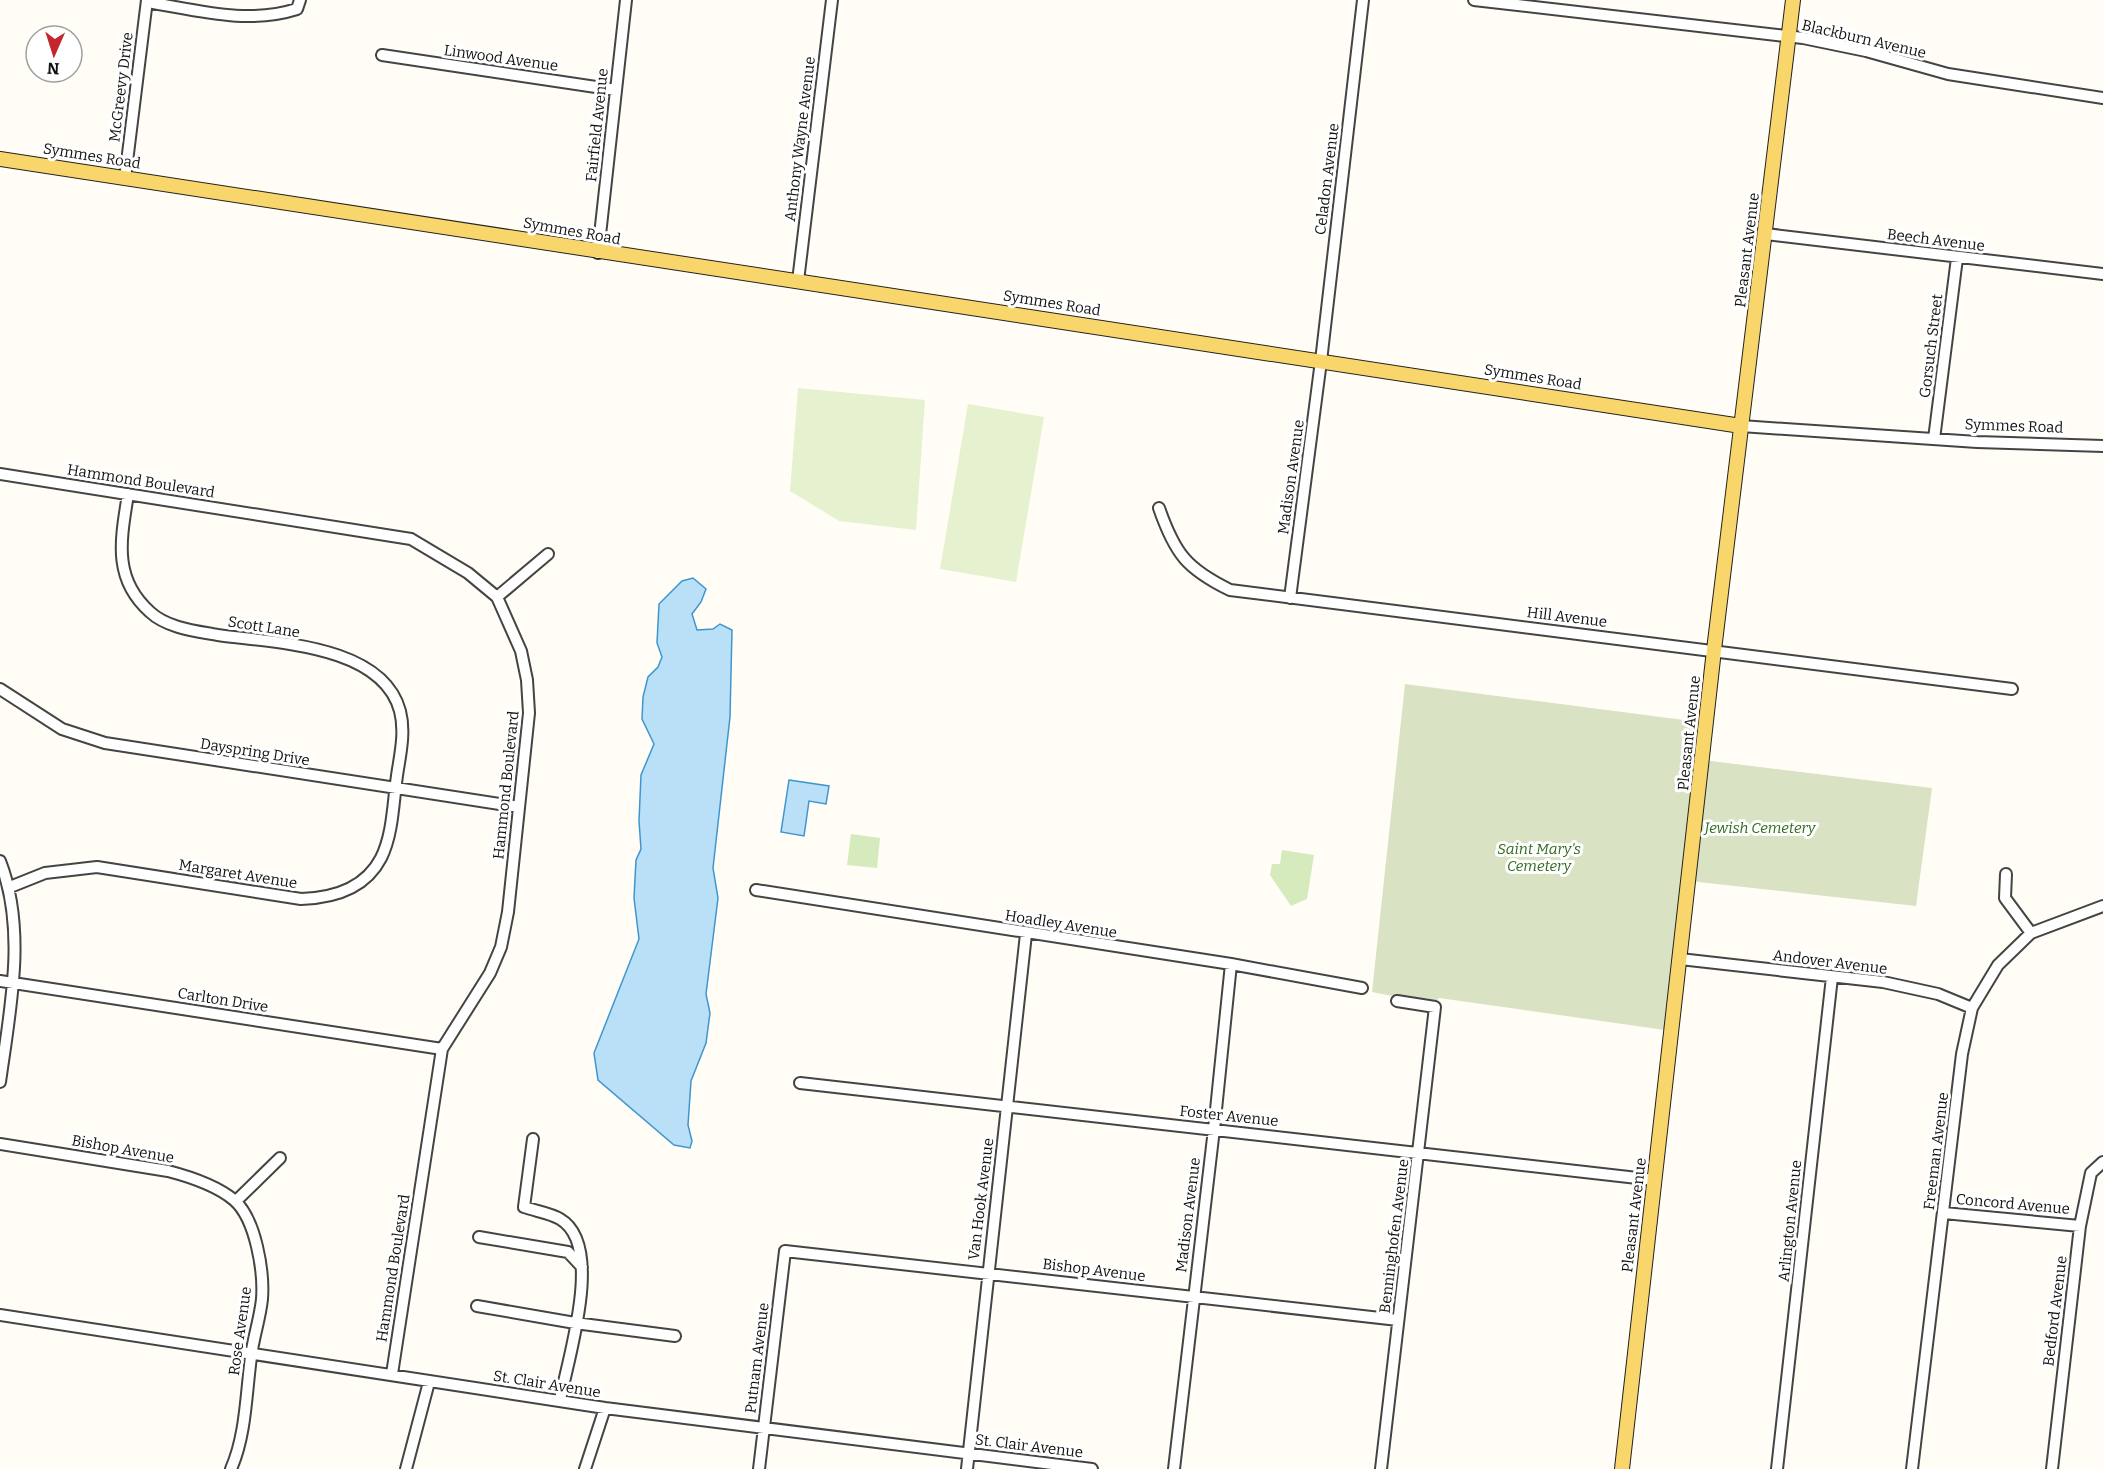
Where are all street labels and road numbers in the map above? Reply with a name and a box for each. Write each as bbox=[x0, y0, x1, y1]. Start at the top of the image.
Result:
street label: Blackburn Avenue bbox=[1800, 16, 1928, 62]
street label: McGreevy Drive bbox=[105, 31, 137, 143]
street label: Linwood Avenue bbox=[443, 41, 559, 75]
street label: Anthony Wayne Avenue bbox=[781, 55, 819, 223]
street label: Fairfield Avenue bbox=[582, 67, 612, 183]
street label: Celadon Avenue bbox=[1311, 122, 1343, 236]
street label: Symmes Road bbox=[42, 139, 142, 173]
street label: Pleasant Avenue bbox=[1731, 192, 1763, 308]
street label: Symmes Road bbox=[522, 214, 622, 248]
street label: Beech Avenue bbox=[1886, 225, 1986, 255]
street label: Symmes Road bbox=[1002, 286, 1102, 320]
street label: Gorsuch Street bbox=[1916, 292, 1946, 399]
street label: Symmes Road bbox=[1483, 360, 1583, 394]
street label: Symmes Road bbox=[1964, 415, 2064, 437]
street label: Madison Avenue bbox=[1274, 418, 1308, 536]
street label: Hammond Boulevard bbox=[66, 460, 216, 502]
street label: Hill Avenue bbox=[1526, 603, 1608, 631]
street label: Scott Lane bbox=[227, 612, 301, 642]
street label: Pleasant Avenue bbox=[1674, 675, 1704, 791]
street label: Hammond Boulevard bbox=[489, 710, 523, 860]
street label: Dayspring Drive bbox=[199, 734, 311, 770]
street label: Margaret Avenue bbox=[177, 856, 299, 892]
street label: Hoadley Avenue bbox=[1004, 906, 1118, 942]
street label: Andover Avenue bbox=[1772, 946, 1888, 978]
street label: Carlton Drive bbox=[176, 984, 270, 1016]
street label: Freeman Avenue bbox=[1920, 1091, 1952, 1211]
street label: Foster Avenue bbox=[1179, 1102, 1279, 1130]
street label: Bishop Avenue bbox=[70, 1131, 176, 1167]
street label: Van Hook Avenue bbox=[965, 1137, 997, 1261]
street label: Madison Avenue bbox=[1172, 1156, 1204, 1274]
street label: Pleasant Avenue bbox=[1618, 1157, 1650, 1273]
street label: Benninghofen Avenue bbox=[1376, 1158, 1412, 1314]
street label: Arlington Avenue bbox=[1775, 1159, 1805, 1283]
street label: Concord Avenue bbox=[1955, 1190, 2071, 1218]
street label: Hammond Boulevard bbox=[372, 1193, 414, 1343]
street label: Bishop Avenue bbox=[1041, 1255, 1147, 1285]
street label: Bedford Avenue bbox=[2039, 1255, 2071, 1367]
street label: Rose Avenue bbox=[225, 1286, 255, 1376]
street label: Putnam Avenue bbox=[741, 1302, 773, 1414]
street label: St. Clair Avenue bbox=[492, 1367, 602, 1401]
street label: St. Clair Avenue bbox=[974, 1430, 1084, 1462]

